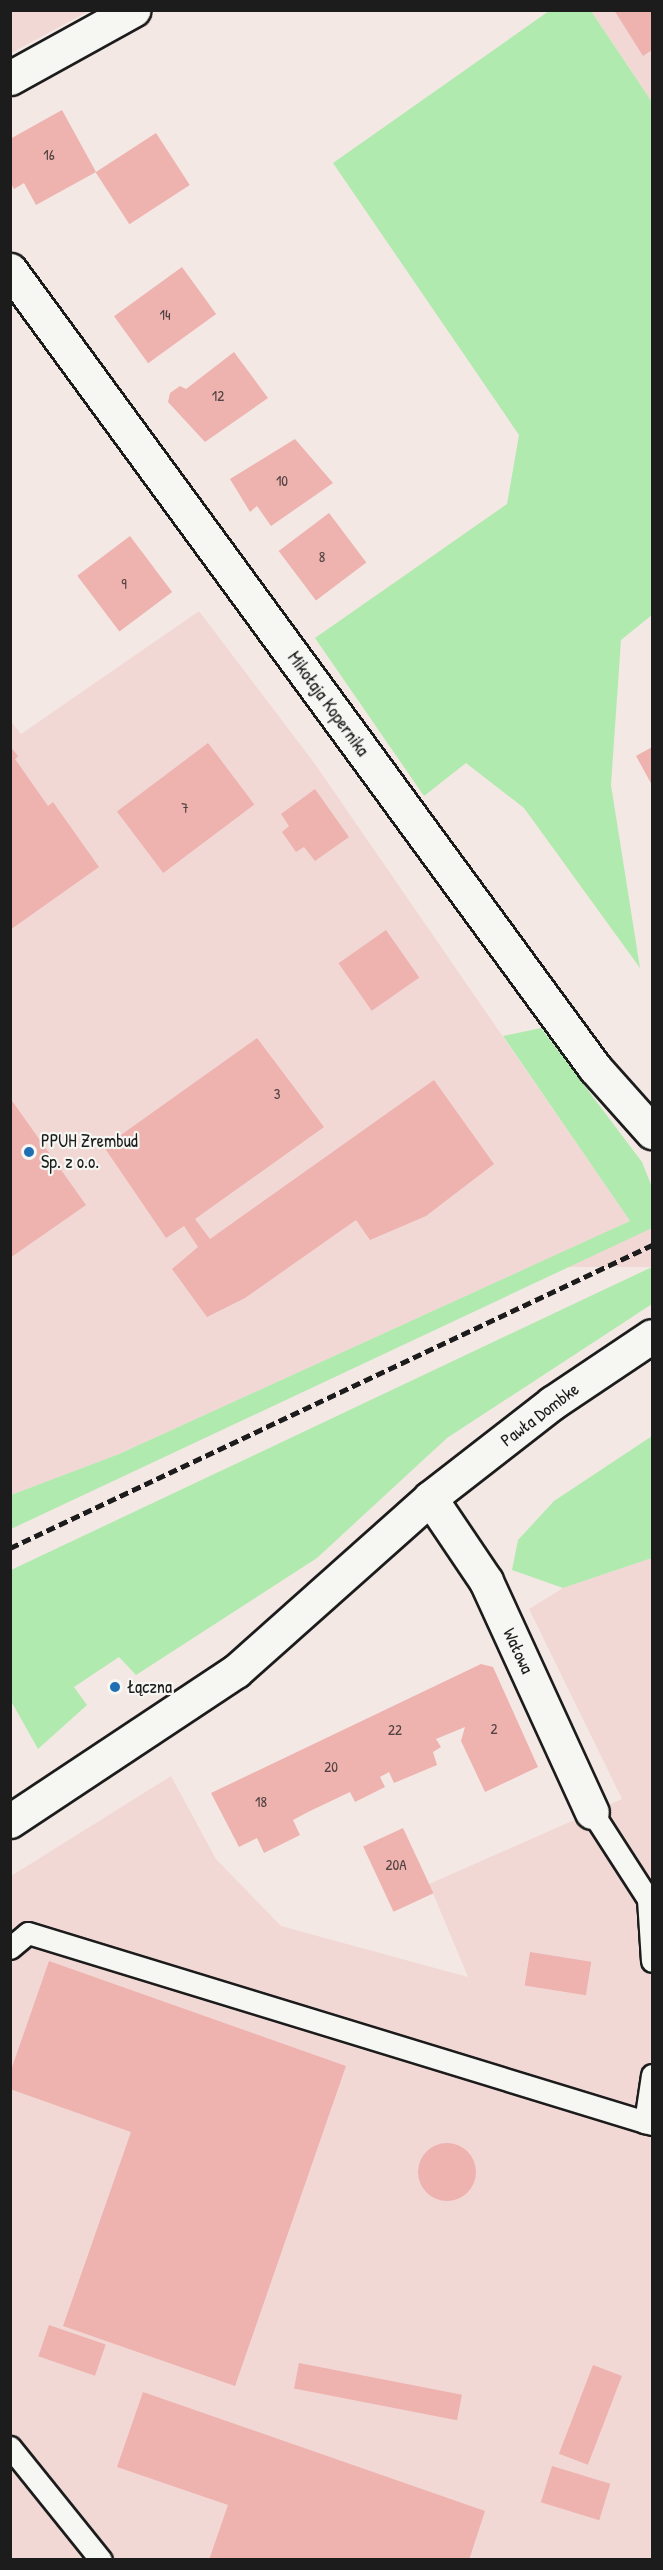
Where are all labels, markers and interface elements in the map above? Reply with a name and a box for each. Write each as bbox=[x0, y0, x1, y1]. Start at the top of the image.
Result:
house number: 16 bbox=[43, 146, 55, 164]
house number: 14 bbox=[159, 306, 171, 324]
house number: 12 bbox=[212, 387, 224, 405]
house number: 10 bbox=[276, 472, 288, 490]
house number: 8 bbox=[319, 548, 325, 566]
house number: 9 bbox=[121, 575, 127, 593]
street label: Mikołaja Kopernika bbox=[283, 648, 373, 760]
house number: 7 bbox=[181, 799, 189, 817]
house number: 3 bbox=[274, 1085, 280, 1103]
place label: PPUH Zrembud Sp. z o.o. bbox=[41, 1131, 138, 1174]
marker: PPUH Zrembud Sp. z o.o. bbox=[22, 1145, 36, 1159]
street label: Pawła Dombke bbox=[497, 1379, 583, 1451]
street label: Wałowa bbox=[498, 1625, 538, 1677]
place label: Łączna bbox=[127, 1676, 172, 1698]
marker: Łączna bbox=[108, 1680, 122, 1694]
house number: 2 bbox=[490, 1720, 498, 1738]
house number: 22 bbox=[388, 1721, 402, 1739]
house number: 20 bbox=[324, 1758, 338, 1776]
house number: 18 bbox=[255, 1793, 267, 1811]
house number: 20A bbox=[385, 1856, 407, 1874]

